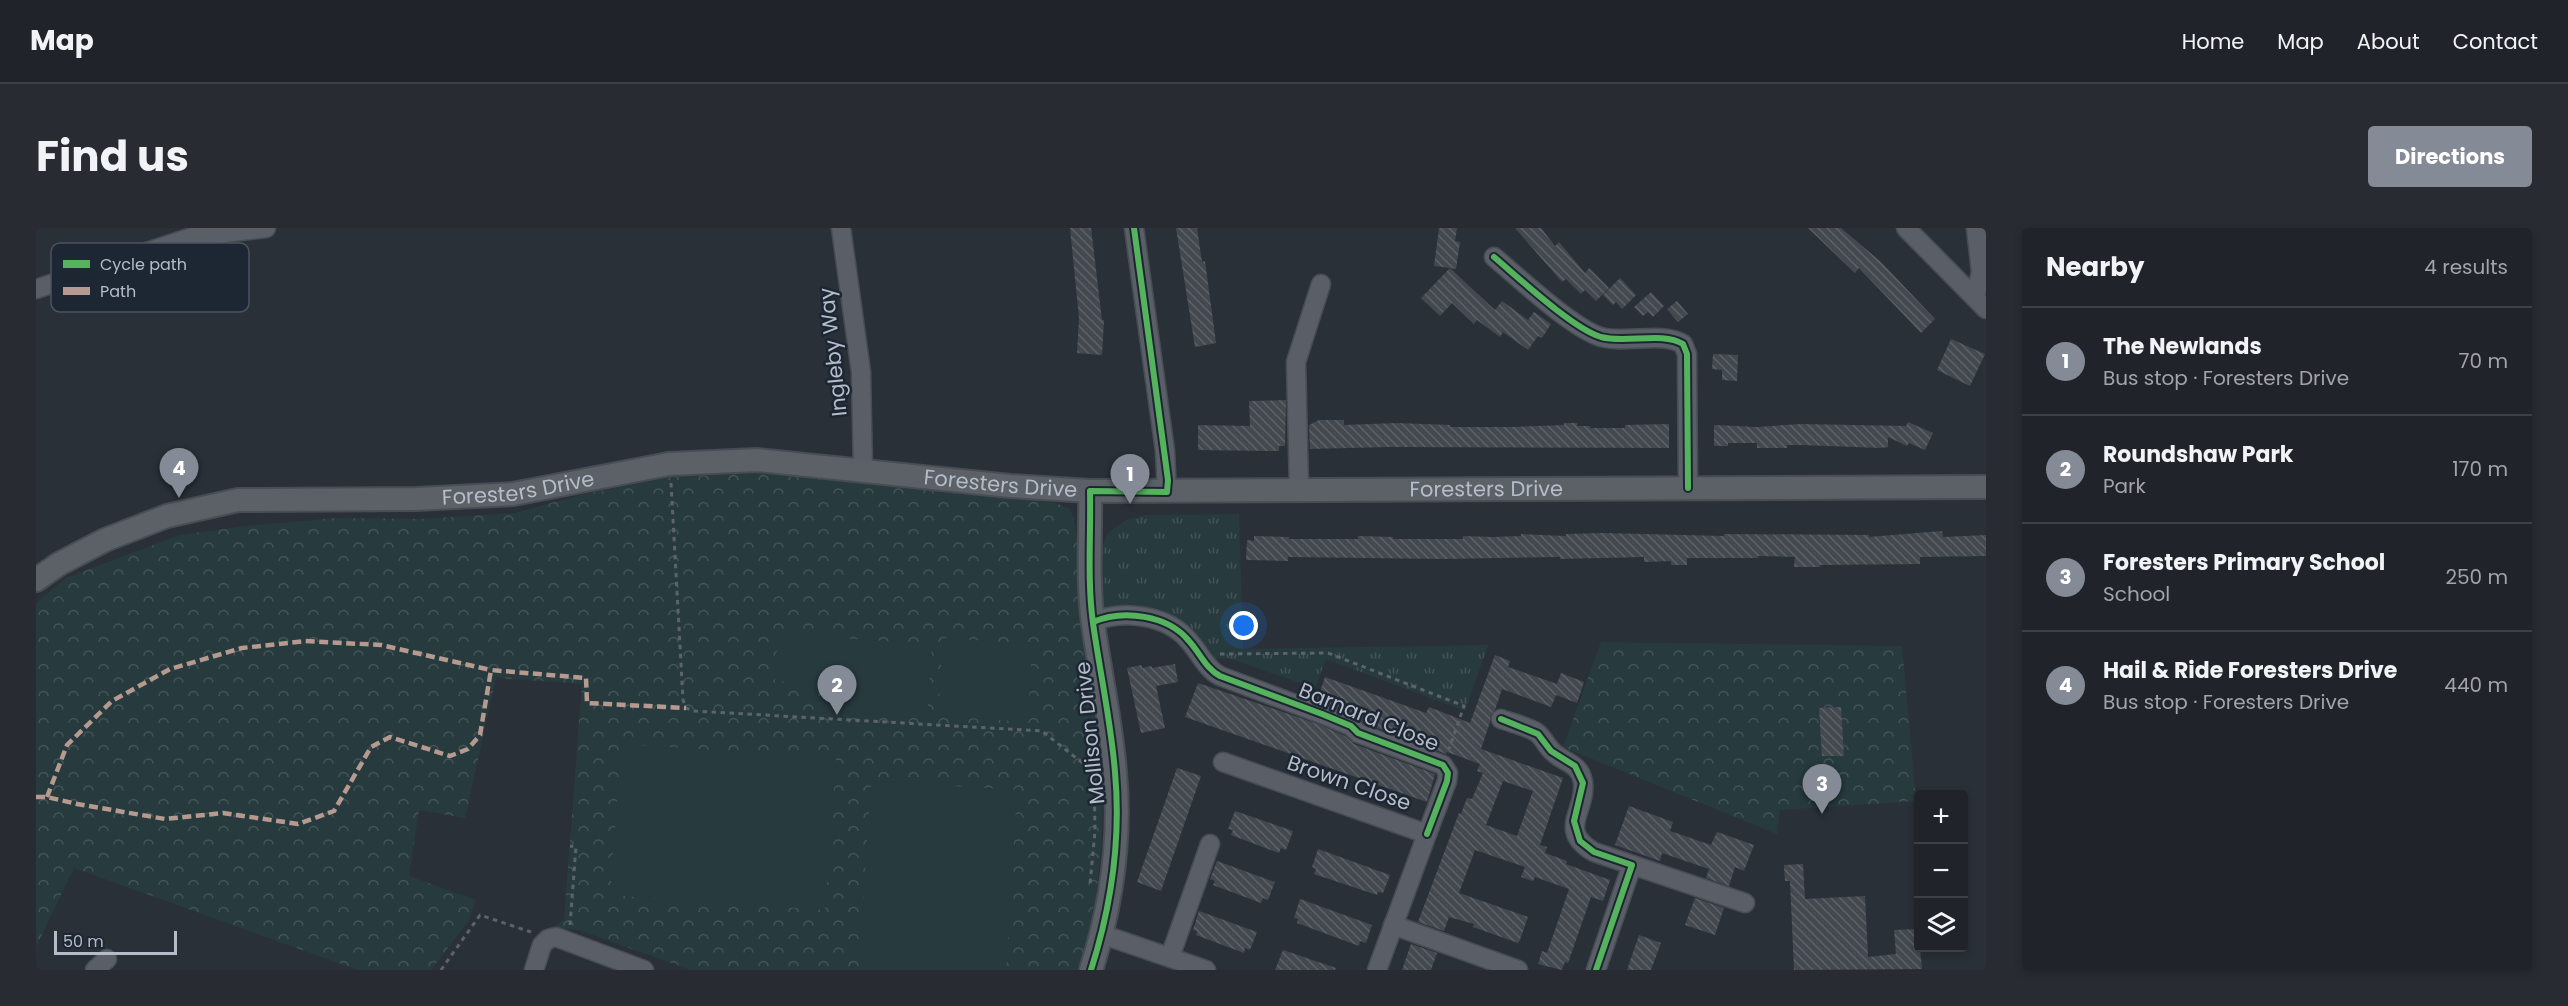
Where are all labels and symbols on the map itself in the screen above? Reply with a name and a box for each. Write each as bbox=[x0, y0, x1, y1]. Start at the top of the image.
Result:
legend bbox=[51, 243, 249, 312]
text: Cycle path bbox=[100, 253, 187, 276]
text: Path bbox=[100, 280, 136, 303]
street label: Ingleby Way bbox=[811, 286, 854, 418]
pin: 4 bbox=[160, 448, 198, 498]
pin: 1 bbox=[1110, 454, 1150, 504]
street label: Foresters Drive bbox=[923, 462, 1078, 504]
street label: Foresters Drive bbox=[441, 464, 597, 512]
street label: Foresters Drive bbox=[1409, 474, 1563, 504]
your location bbox=[1229, 611, 1258, 640]
street label: Mollison Drive bbox=[1068, 660, 1111, 806]
pin: 2 bbox=[818, 666, 856, 715]
street label: Barnard Close bbox=[1295, 675, 1444, 758]
street label: Brown Close bbox=[1283, 748, 1415, 817]
pin: 3 bbox=[1802, 764, 1842, 814]
scale bar bbox=[54, 928, 177, 956]

